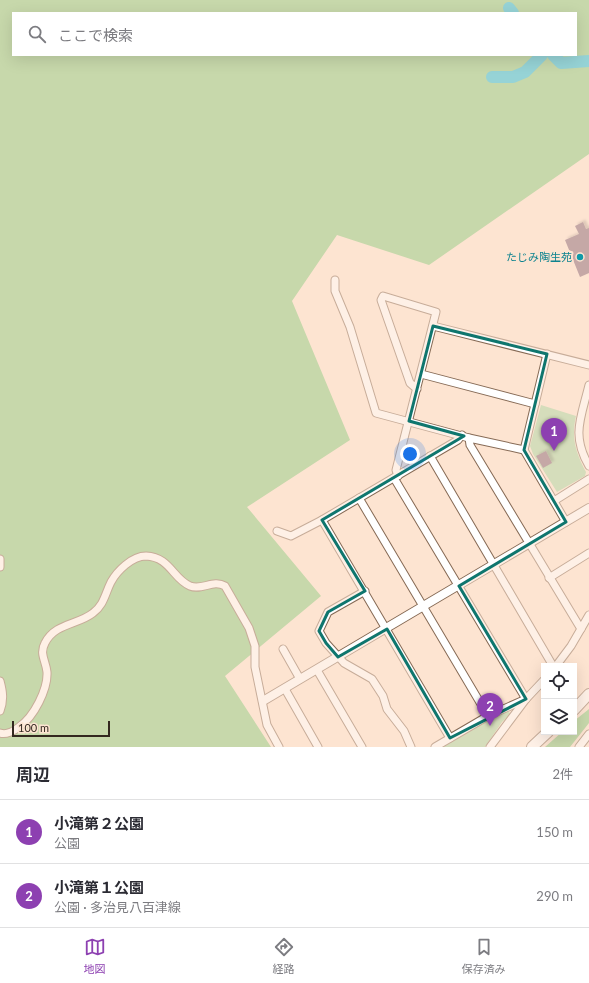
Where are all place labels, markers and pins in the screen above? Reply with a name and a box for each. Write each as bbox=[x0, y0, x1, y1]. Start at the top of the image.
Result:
place label: たじみ陶生苑 bbox=[506, 250, 572, 263]
marker: たじみ陶生苑 bbox=[575, 252, 585, 262]
pin: 1 bbox=[541, 418, 567, 451]
pin: 2 bbox=[477, 693, 503, 726]

